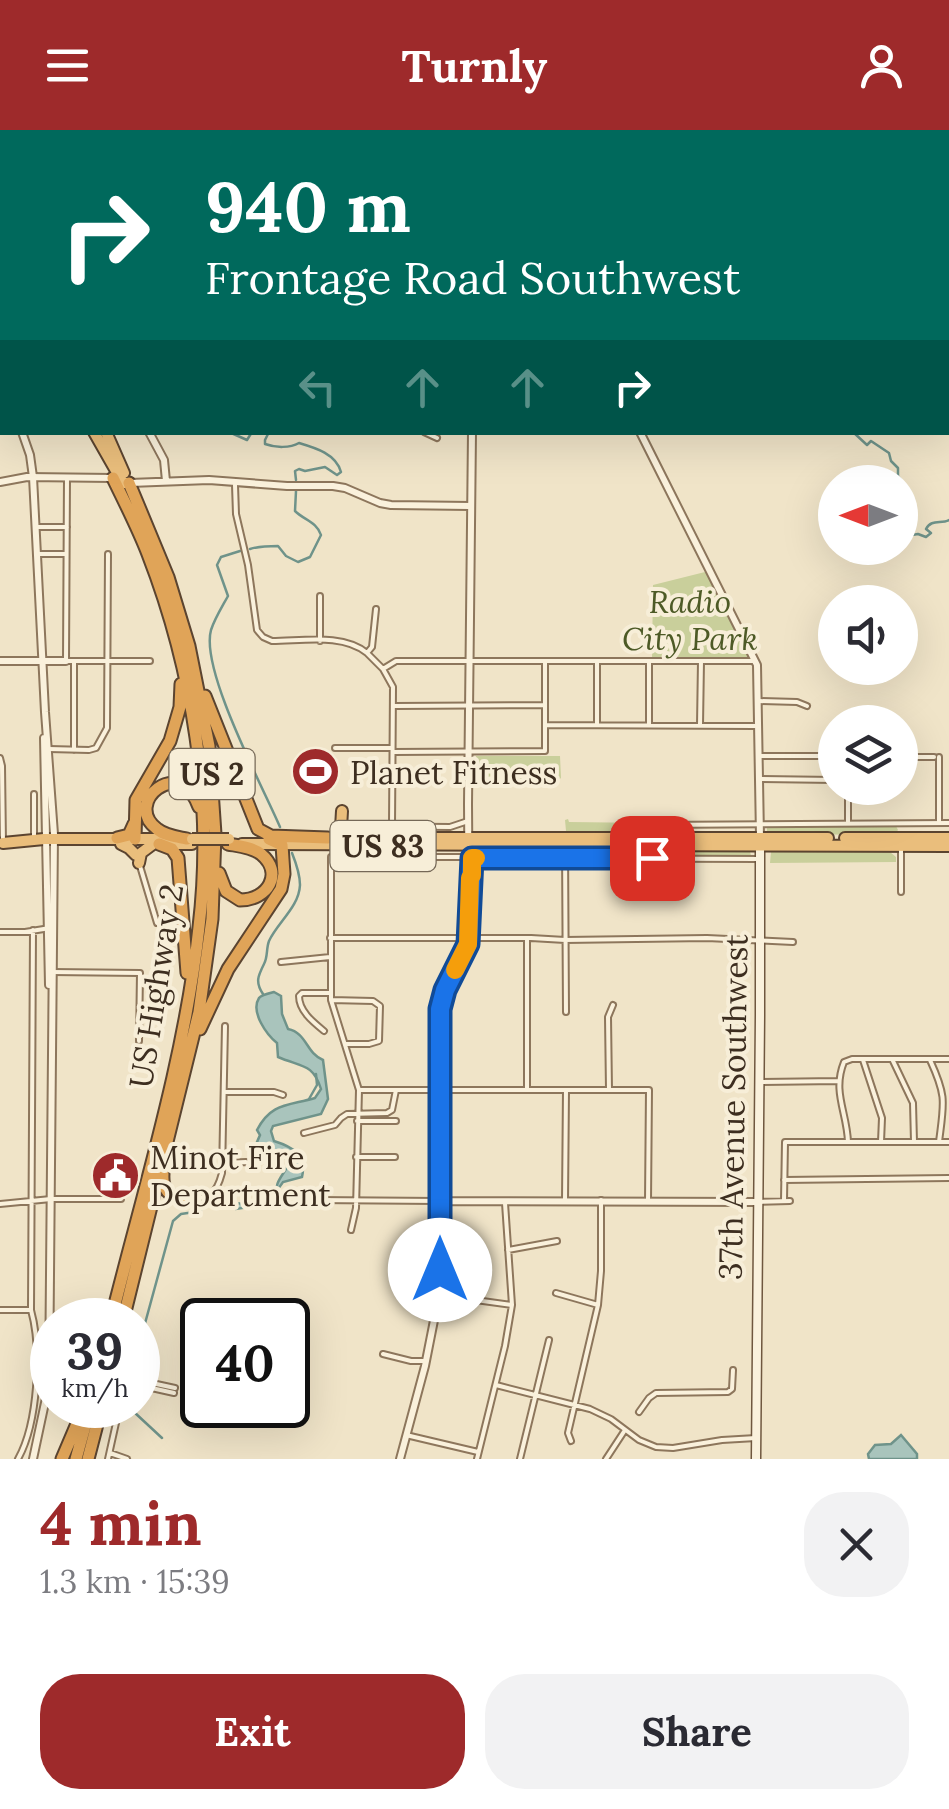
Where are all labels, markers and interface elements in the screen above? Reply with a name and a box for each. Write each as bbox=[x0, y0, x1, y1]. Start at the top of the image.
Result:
text: Turnly bbox=[402, 37, 547, 94]
icon: menu bbox=[40, 38, 95, 93]
icon: person bbox=[854, 38, 909, 93]
text: 940 m bbox=[205, 162, 411, 251]
icon: right bbox=[40, 170, 170, 300]
text: Frontage Road Southwest bbox=[205, 249, 740, 306]
icon: left bbox=[290, 360, 345, 415]
icon: ahead bbox=[395, 360, 450, 415]
icon: ahead bbox=[500, 360, 555, 415]
icon: right bbox=[605, 360, 660, 415]
north arrow bbox=[818, 465, 918, 565]
map controls bbox=[818, 465, 918, 805]
park label: Radio City Park bbox=[622, 581, 758, 659]
button: sound bbox=[818, 585, 918, 685]
button: layers bbox=[818, 705, 918, 805]
sports icon: Planet Fitness bbox=[289, 746, 341, 798]
road number: US 2 bbox=[170, 749, 254, 799]
place label: Planet Fitness bbox=[350, 752, 557, 793]
pin bbox=[610, 816, 695, 901]
road number: US 83 bbox=[330, 821, 436, 871]
icon: arrive bbox=[625, 831, 680, 886]
street label: US Highway 2 bbox=[120, 881, 192, 1091]
street label: 37th Avenue Southwest bbox=[709, 933, 757, 1280]
place label: Minot Fire Department bbox=[150, 1137, 331, 1215]
public building icon: Minot Fire Department bbox=[89, 1149, 141, 1201]
position arrow bbox=[388, 1218, 492, 1322]
speed limit sign: 40 bbox=[180, 1298, 310, 1428]
text: 39 bbox=[67, 1319, 123, 1383]
text: km/h bbox=[61, 1372, 129, 1404]
text: 4 min bbox=[40, 1485, 202, 1561]
button: close bbox=[804, 1492, 909, 1597]
text: 1.3 km · 15:39 bbox=[40, 1561, 230, 1602]
button: Exit bbox=[40, 1674, 465, 1789]
button: Share bbox=[485, 1674, 909, 1789]

